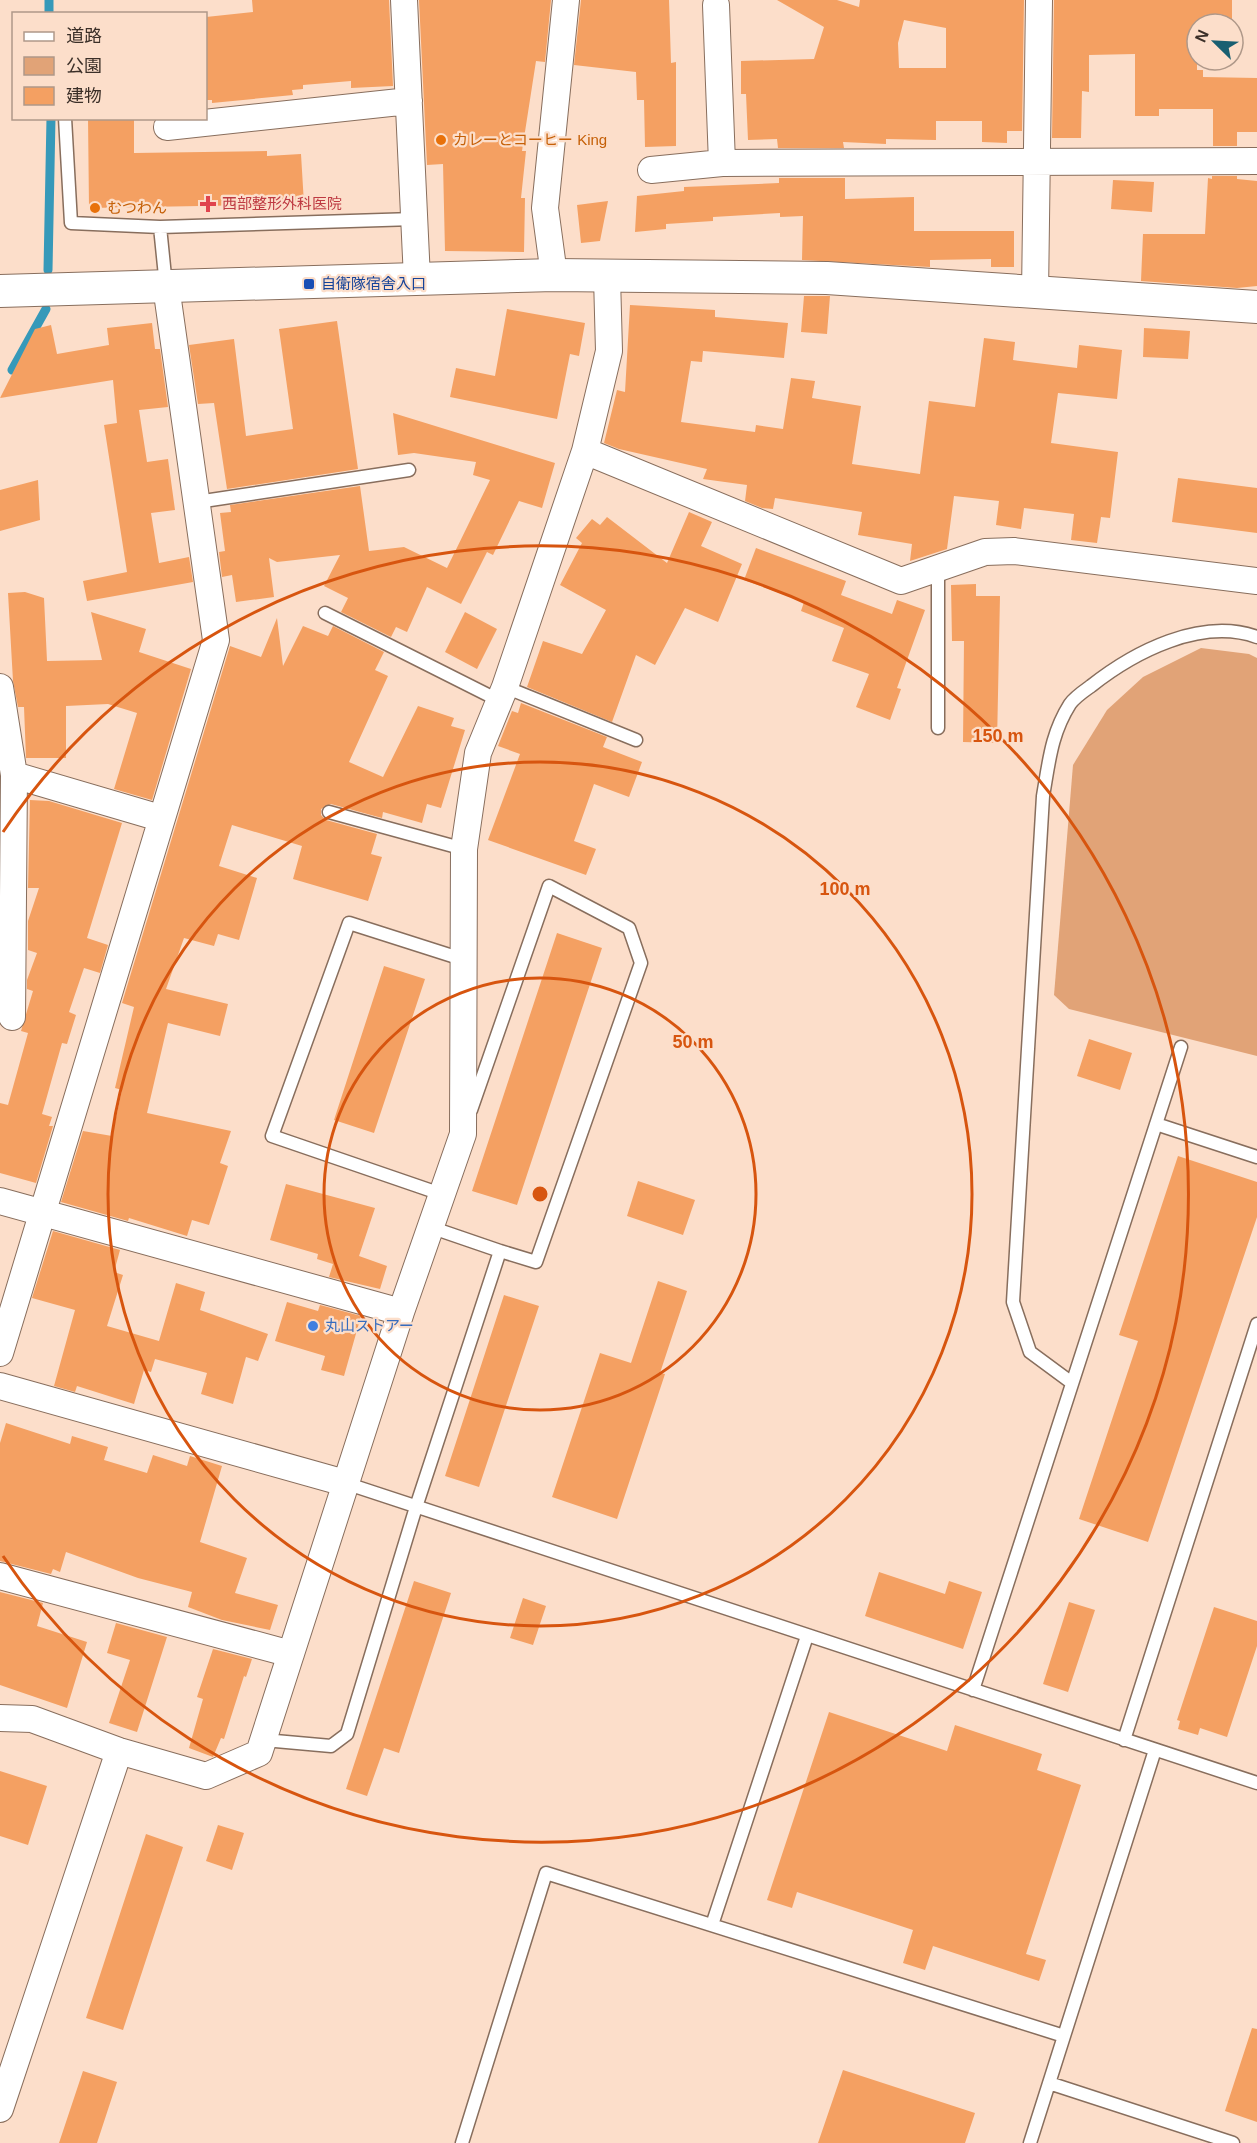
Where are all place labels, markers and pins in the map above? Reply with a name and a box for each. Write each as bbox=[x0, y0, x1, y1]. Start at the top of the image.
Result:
place label: カレーとコーヒー King bbox=[453, 131, 607, 148]
marker: カレーとコーヒー King bbox=[434, 133, 448, 147]
marker: 西部整形外科医院 bbox=[199, 195, 217, 213]
place label: 西部整形外科医院 bbox=[222, 195, 342, 212]
place label: むつわん bbox=[107, 199, 167, 216]
marker: むつわん bbox=[88, 201, 102, 215]
place label: 自衛隊宿舎入口 bbox=[321, 275, 426, 292]
marker: 自衛隊宿舎入口 bbox=[302, 277, 316, 291]
centre of rings bbox=[530, 1184, 550, 1204]
place label: 丸山ストアー bbox=[325, 1317, 414, 1334]
marker: 丸山ストアー bbox=[306, 1319, 320, 1333]

